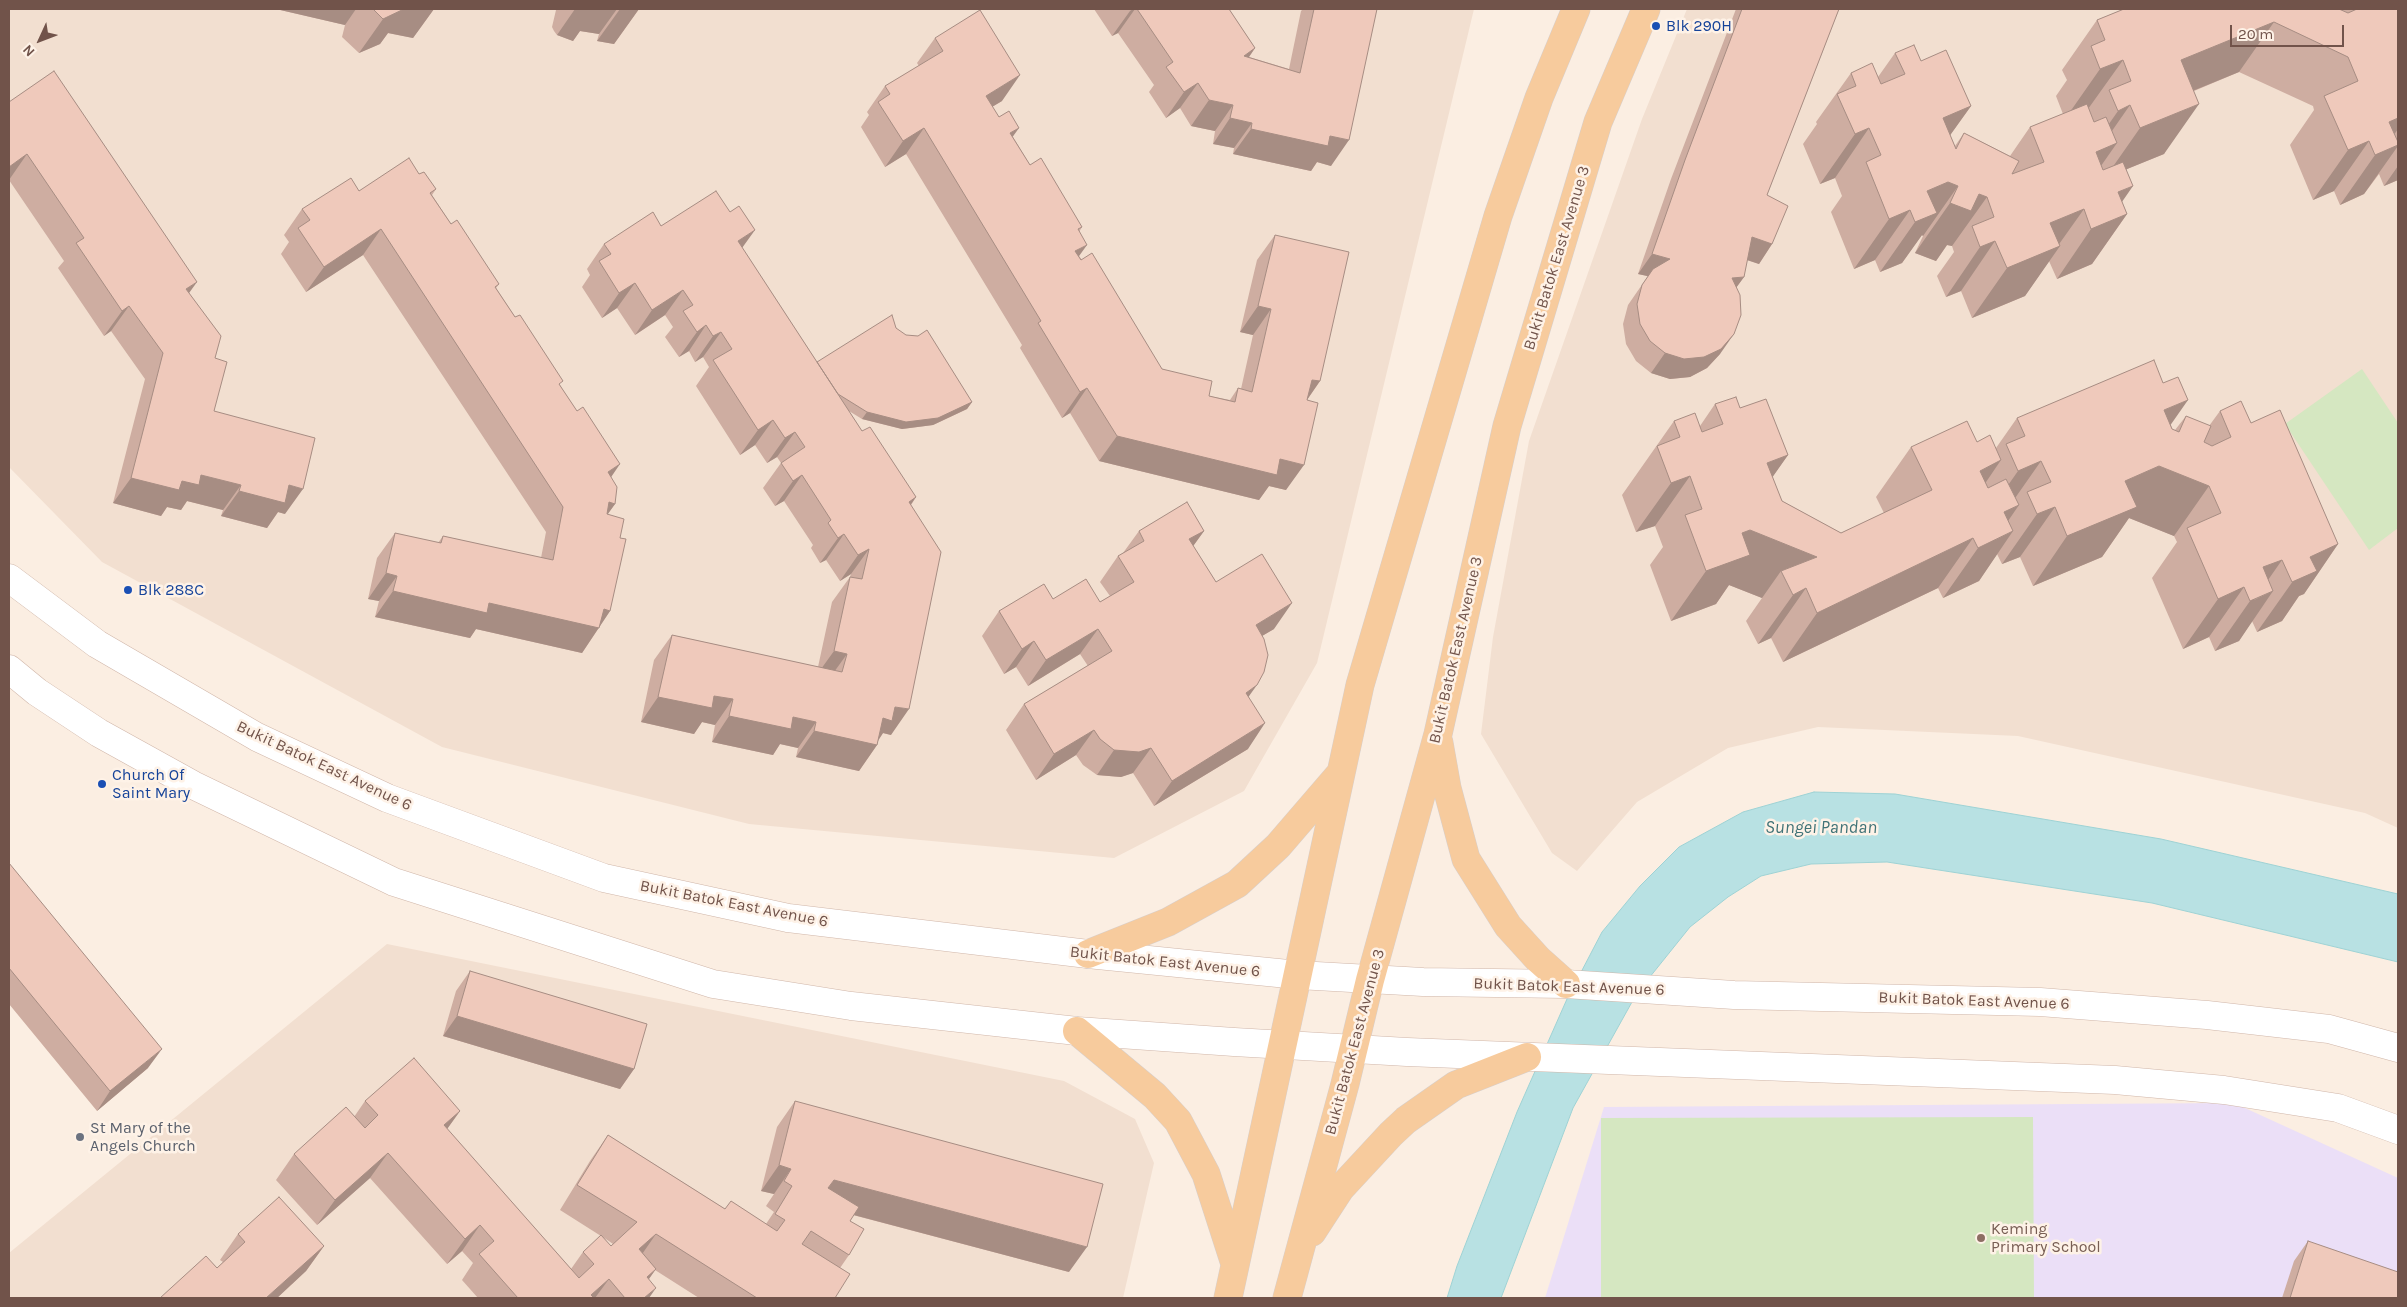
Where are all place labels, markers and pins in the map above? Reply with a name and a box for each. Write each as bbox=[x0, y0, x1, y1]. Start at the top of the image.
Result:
place label: Blk 290H bbox=[1666, 16, 1732, 36]
marker: Blk 290H bbox=[1650, 20, 1662, 32]
place label: Blk 288C bbox=[138, 580, 204, 600]
marker: Blk 288C bbox=[122, 584, 134, 596]
place label: Church Of Saint Mary bbox=[112, 765, 190, 803]
marker: Church Of Saint Mary bbox=[96, 778, 108, 790]
place label: St Mary of the Angels Church bbox=[90, 1118, 196, 1156]
marker: St Mary of the Angels Church bbox=[74, 1131, 86, 1143]
place label: Keming Primary School bbox=[1991, 1219, 2101, 1257]
marker: Keming Primary School bbox=[1975, 1232, 1987, 1244]

